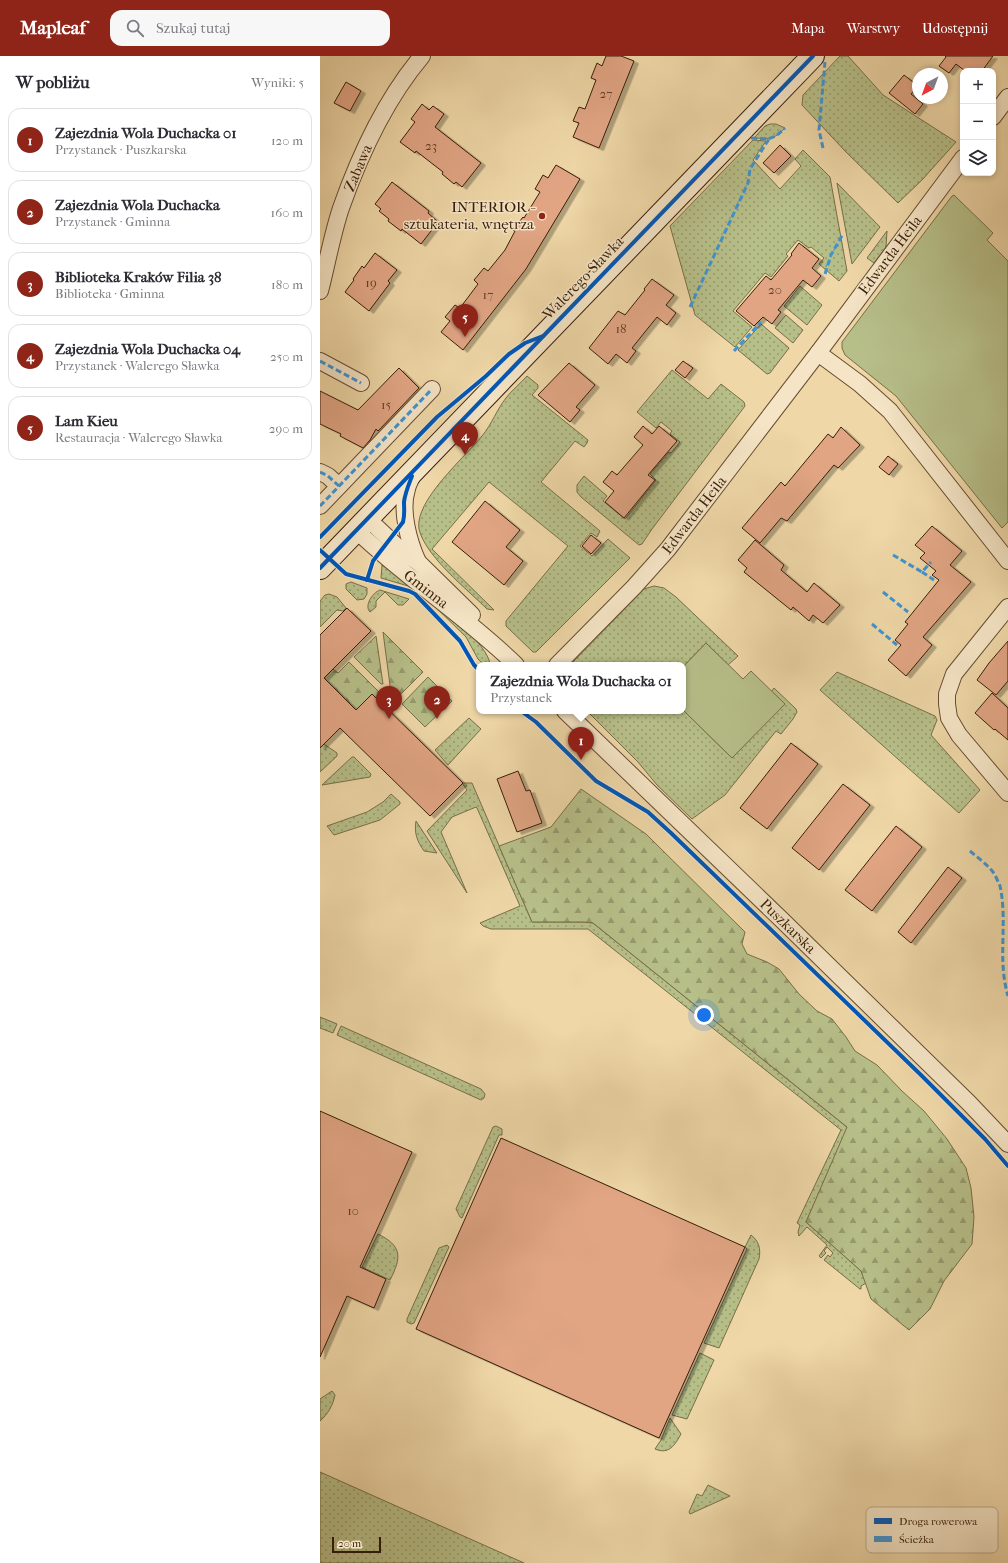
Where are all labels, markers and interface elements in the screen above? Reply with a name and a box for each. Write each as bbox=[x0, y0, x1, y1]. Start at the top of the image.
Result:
search box bbox=[110, 10, 390, 46]
text: Mapleaf bbox=[20, 17, 86, 39]
icon: search bbox=[124, 17, 146, 39]
text: Szukaj tutaj bbox=[156, 19, 230, 37]
text: Mapa bbox=[791, 20, 825, 37]
text: Warstwy bbox=[847, 20, 900, 37]
text: Udostępnij bbox=[922, 20, 988, 37]
north arrow bbox=[912, 68, 948, 104]
map controls bbox=[960, 68, 996, 176]
button: + bbox=[960, 68, 996, 104]
text: W pobliżu bbox=[16, 72, 90, 92]
text: Wyniki: 5 bbox=[251, 75, 304, 90]
house number: 27 bbox=[600, 86, 612, 101]
button: − bbox=[960, 104, 996, 140]
text: Zajezdnia Wola Duchacka 01 bbox=[55, 124, 237, 142]
text: 1 bbox=[28, 133, 32, 148]
text: 120 m bbox=[271, 133, 303, 148]
house number: 23 bbox=[425, 138, 437, 153]
button: layers bbox=[960, 140, 996, 176]
street label: Zabawa bbox=[340, 141, 376, 194]
text: Przystanek · Puszkarska bbox=[55, 142, 187, 157]
text: Zajezdnia Wola Duchacka bbox=[55, 196, 220, 214]
place label: INTERIOR - sztukateria, wnętrza bbox=[404, 198, 536, 233]
text: 2 bbox=[27, 205, 33, 220]
text: 160 m bbox=[271, 205, 303, 220]
marker: INTERIOR - sztukateria, wnętrza bbox=[537, 211, 547, 221]
street label: Edwarda Heila bbox=[854, 211, 926, 298]
text: Przystanek · Gminna bbox=[55, 214, 170, 229]
street label: Walerego Sławka bbox=[538, 232, 628, 324]
text: Biblioteka Kraków Filia 38 bbox=[55, 268, 222, 286]
house number: 19 bbox=[365, 275, 377, 290]
text: 3 bbox=[27, 277, 33, 292]
text: 180 m bbox=[271, 277, 303, 292]
house number: 20 bbox=[768, 282, 782, 297]
text: Biblioteka · Gminna bbox=[55, 286, 165, 301]
house number: 17 bbox=[483, 287, 493, 302]
pin: 5 bbox=[452, 304, 478, 337]
house number: 18 bbox=[615, 321, 627, 336]
text: Zajezdnia Wola Duchacka 04 bbox=[55, 340, 240, 358]
text: 4 bbox=[26, 349, 34, 364]
text: 250 m bbox=[270, 349, 303, 364]
text: Przystanek · Walerego Sławka bbox=[55, 358, 219, 373]
house number: 15 bbox=[381, 397, 391, 412]
text: Lam Kieu bbox=[55, 412, 118, 430]
text: 5 bbox=[27, 421, 33, 436]
text: 290 m bbox=[269, 421, 303, 436]
pin: 4 bbox=[452, 422, 478, 455]
text: Restauracja · Walerego Sławka bbox=[55, 430, 223, 445]
street label: Edwarda Heila bbox=[658, 471, 731, 558]
street label: Gminna bbox=[400, 566, 453, 613]
popup bbox=[476, 662, 686, 714]
text: Zajezdnia Wola Duchacka 01 bbox=[490, 672, 672, 690]
pin: 3 bbox=[376, 686, 402, 719]
pin: 2 bbox=[424, 686, 450, 719]
text: Przystanek bbox=[490, 690, 552, 705]
pin: 1 bbox=[568, 727, 594, 760]
street label: Puszkarska bbox=[756, 895, 820, 958]
your location bbox=[694, 1005, 714, 1025]
house number: 10 bbox=[347, 1203, 359, 1218]
legend bbox=[866, 1507, 998, 1553]
text: Droga rowerowa bbox=[899, 1515, 978, 1528]
text: Ścieżka bbox=[899, 1533, 935, 1546]
scale bar bbox=[332, 1535, 381, 1554]
text: 20 m bbox=[338, 1537, 361, 1550]

